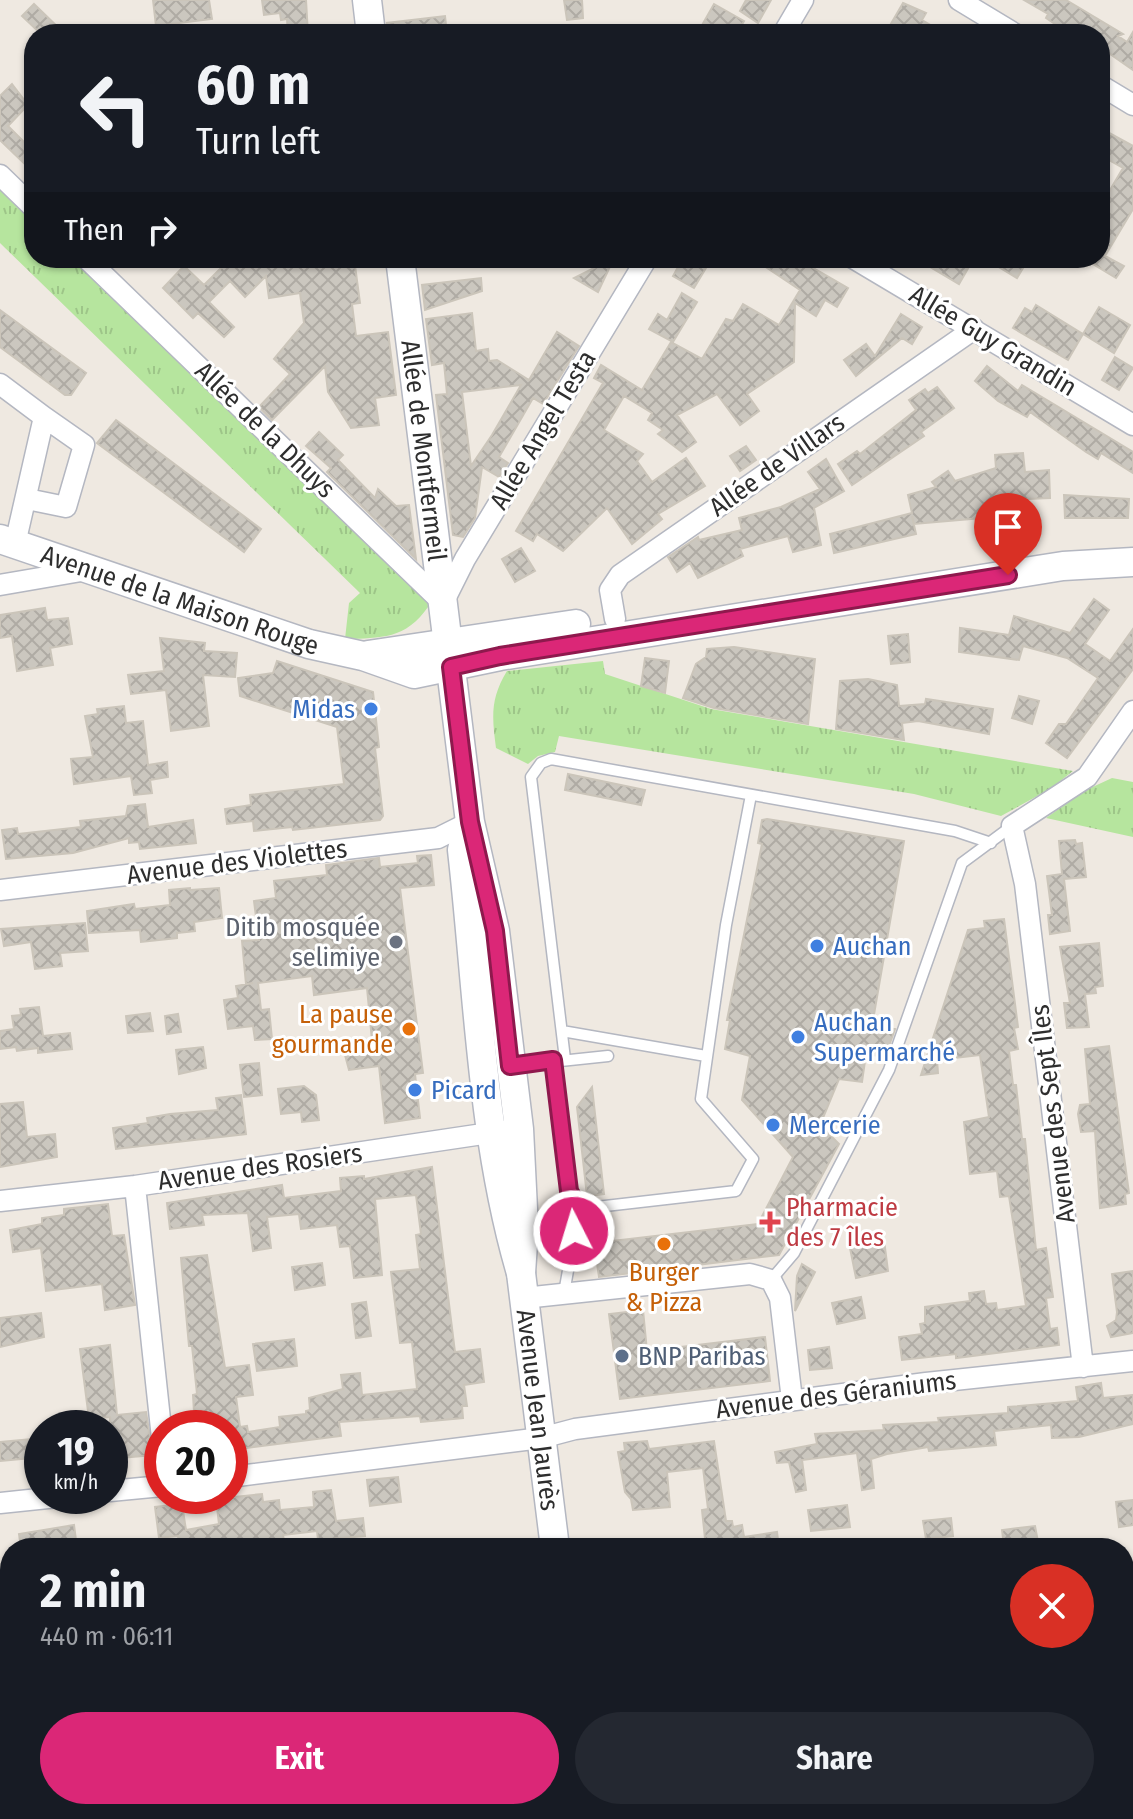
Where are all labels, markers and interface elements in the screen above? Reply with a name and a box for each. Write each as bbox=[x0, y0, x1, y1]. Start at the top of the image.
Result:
text: 60 m bbox=[196, 52, 310, 119]
icon: left bbox=[64, 56, 168, 160]
text: Turn left bbox=[196, 120, 320, 164]
icon: right bbox=[140, 208, 184, 252]
text: Then bbox=[64, 212, 124, 248]
street label: Allée Guy Grandin bbox=[904, 279, 1082, 403]
street label: Allée de Montfermeil bbox=[395, 338, 453, 563]
street label: Allée Angel Testa bbox=[483, 345, 603, 515]
street label: Allée de la Dhuys bbox=[189, 355, 341, 505]
street label: Allée de Villars bbox=[703, 407, 851, 523]
pin bbox=[974, 493, 1042, 575]
icon: arrive bbox=[986, 505, 1030, 549]
street label: Avenue de la Maison Rouge bbox=[37, 539, 321, 661]
place label: Midas bbox=[292, 694, 355, 725]
marker: Midas bbox=[362, 700, 380, 718]
street label: Avenue des Violettes bbox=[125, 833, 349, 891]
place label: Ditib mosquée selimiye bbox=[225, 912, 380, 973]
place label: Auchan bbox=[833, 931, 912, 962]
marker: Ditib mosquée selimiye bbox=[387, 933, 405, 951]
marker: Auchan bbox=[808, 937, 826, 955]
place label: La pause gourmande bbox=[272, 999, 393, 1060]
street label: Avenue des Sept Îles bbox=[1024, 1003, 1082, 1225]
place label: Auchan Supermarché bbox=[814, 1007, 955, 1068]
marker: La pause gourmande bbox=[400, 1020, 418, 1038]
marker: Auchan Supermarché bbox=[789, 1028, 807, 1046]
place label: Picard bbox=[431, 1075, 497, 1106]
marker: Picard bbox=[406, 1081, 424, 1099]
place label: Mercerie bbox=[789, 1110, 881, 1141]
marker: Mercerie bbox=[764, 1116, 782, 1134]
street label: Avenue des Rosiers bbox=[156, 1137, 364, 1197]
position arrow bbox=[532, 1189, 616, 1273]
place label: Pharmacie des 7 îles bbox=[786, 1192, 898, 1253]
marker: Pharmacie des 7 îles bbox=[761, 1213, 779, 1231]
marker: Burger & Pizza bbox=[655, 1235, 673, 1253]
place label: Burger & Pizza bbox=[626, 1257, 702, 1318]
street label: Avenue Jean Jaurès bbox=[510, 1308, 566, 1512]
place label: BNP Paribas bbox=[638, 1341, 766, 1372]
marker: BNP Paribas bbox=[613, 1347, 631, 1365]
street label: Avenue des Géraniums bbox=[714, 1365, 958, 1425]
speed limit sign: 20 bbox=[144, 1410, 248, 1514]
text: 19 bbox=[57, 1428, 95, 1476]
text: km/h bbox=[54, 1470, 98, 1494]
text: 2 min bbox=[40, 1562, 146, 1620]
button: close bbox=[1010, 1564, 1094, 1648]
text: 440 m · 06:11 bbox=[40, 1621, 173, 1652]
button: Exit bbox=[40, 1712, 559, 1804]
button: Share bbox=[575, 1712, 1094, 1804]

